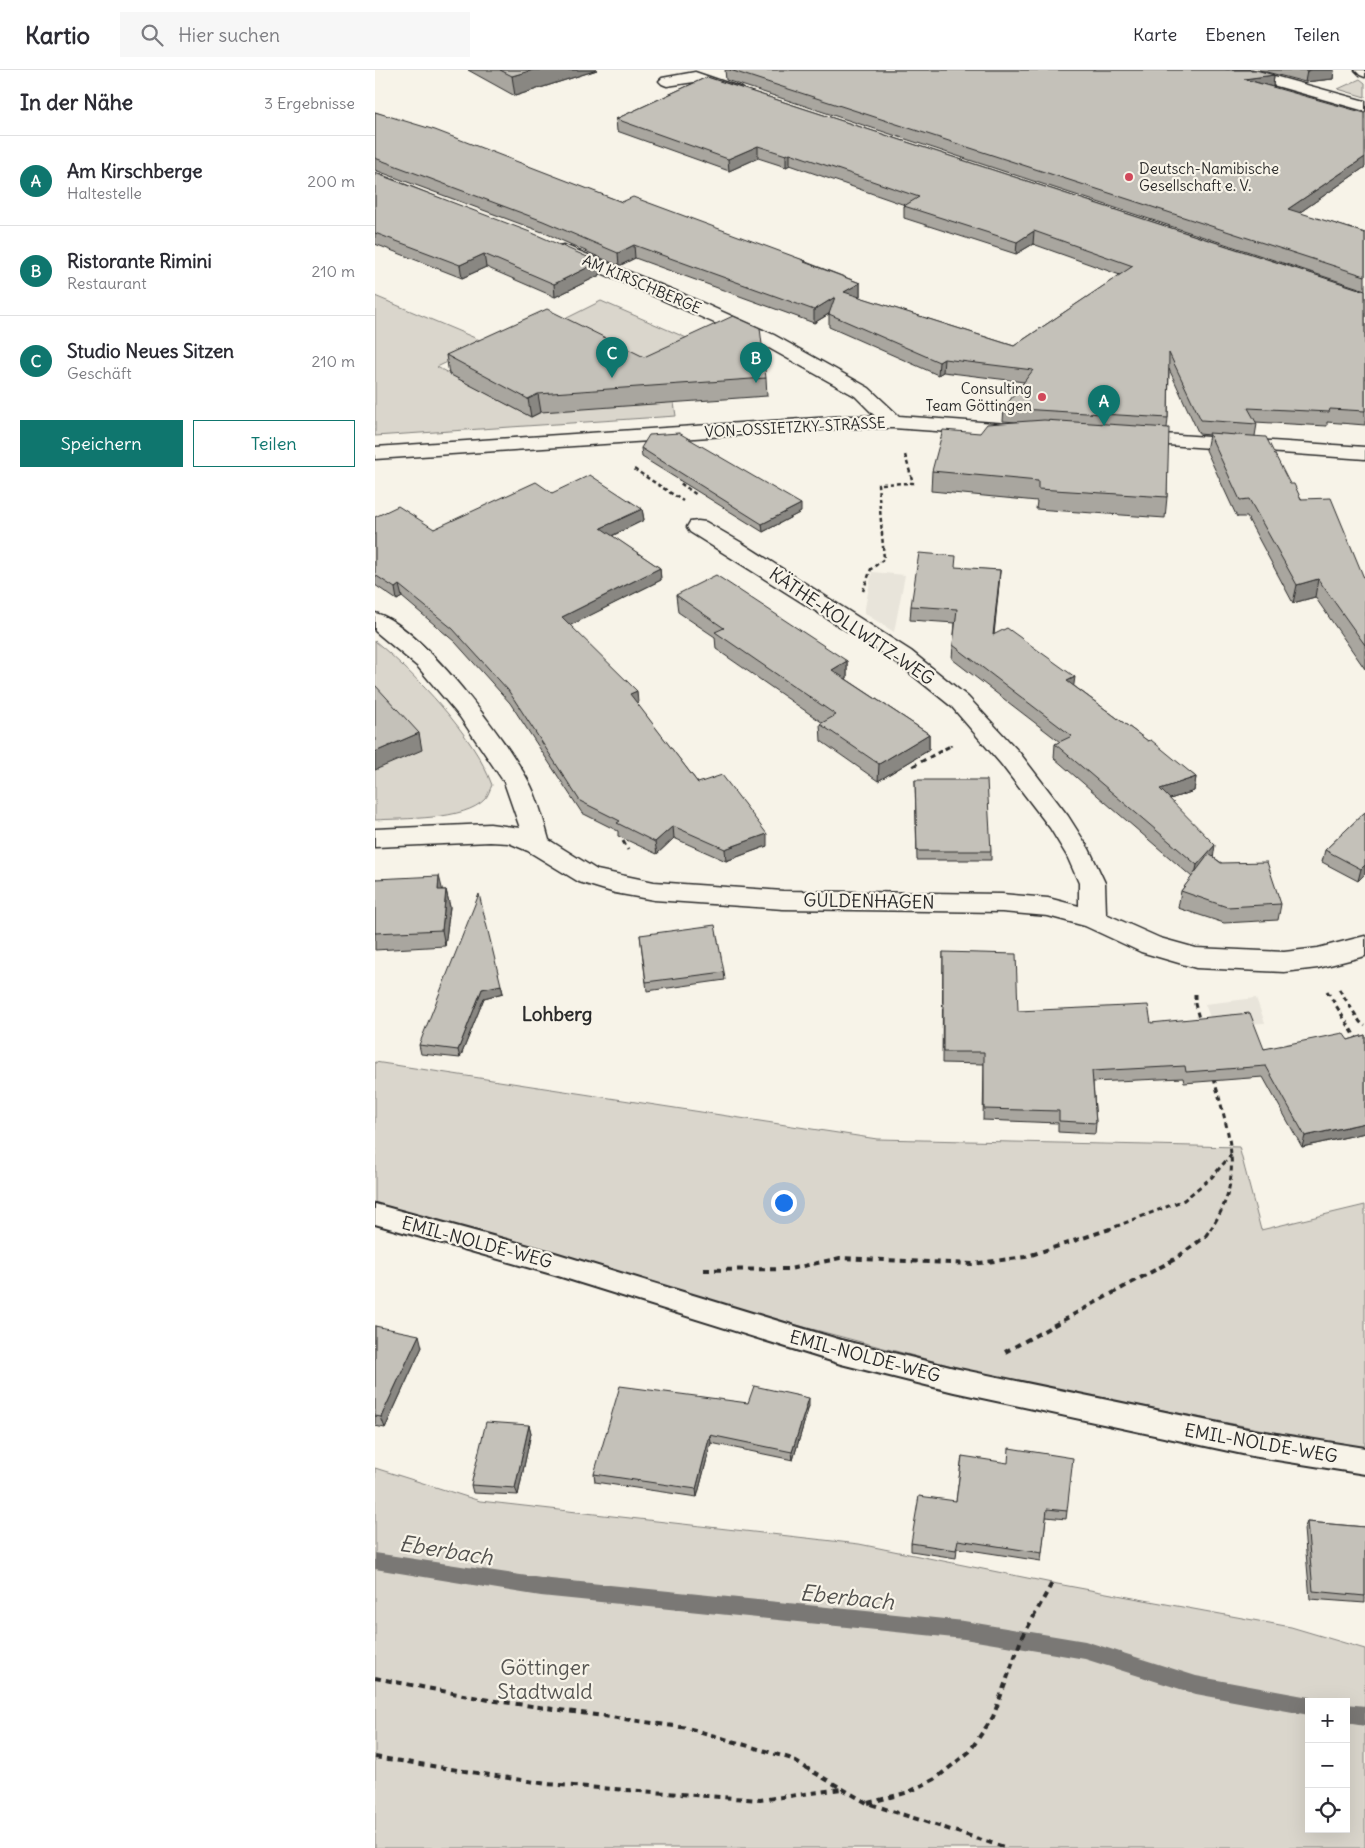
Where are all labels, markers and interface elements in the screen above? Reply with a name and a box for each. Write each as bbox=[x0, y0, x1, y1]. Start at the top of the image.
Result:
search box bbox=[120, 12, 470, 57]
text: Kartio bbox=[25, 20, 90, 50]
icon: search bbox=[138, 21, 166, 49]
text: Hier suchen bbox=[178, 23, 280, 47]
text: Karte bbox=[1133, 23, 1177, 46]
text: Ebenen bbox=[1205, 23, 1266, 46]
text: Teilen bbox=[1294, 23, 1340, 46]
text: In der Nähe bbox=[20, 89, 133, 116]
text: 3 Ergebnisse bbox=[264, 93, 355, 113]
text: Am Kirschberge bbox=[67, 159, 203, 183]
place label: Deutsch-Namibische Gesellschaft e. V. bbox=[1139, 159, 1279, 195]
text: A bbox=[31, 171, 41, 191]
text: 200 m bbox=[307, 171, 355, 191]
marker: Deutsch-Namibische Gesellschaft e. V. bbox=[1123, 171, 1135, 183]
text: Haltestelle bbox=[67, 183, 142, 203]
text: Ristorante Rimini bbox=[67, 249, 212, 273]
street label: AM KIRSCHBERGE bbox=[580, 250, 704, 318]
text: B bbox=[31, 261, 41, 281]
text: 210 m bbox=[312, 261, 355, 281]
text: Restaurant bbox=[67, 273, 147, 293]
pin: C bbox=[596, 337, 628, 378]
text: Studio Neues Sitzen bbox=[67, 339, 234, 363]
pin: B bbox=[740, 342, 772, 383]
text: C bbox=[31, 351, 41, 371]
text: 210 m bbox=[312, 351, 355, 371]
text: Geschäft bbox=[67, 363, 132, 383]
place label: Consulting Team Göttingen bbox=[925, 379, 1032, 415]
pin: A bbox=[1088, 385, 1120, 426]
marker: Consulting Team Göttingen bbox=[1036, 391, 1048, 403]
street label: VON-OSSIETZKY-STRASSE bbox=[704, 413, 886, 441]
button: Speichern bbox=[20, 420, 183, 467]
button: Teilen bbox=[193, 420, 355, 467]
street label: KÄTHE-KOLLWITZ-WEG bbox=[765, 562, 939, 690]
street label: GULDENHAGEN bbox=[803, 888, 935, 914]
district label: Lohberg bbox=[522, 1002, 592, 1026]
your location bbox=[771, 1190, 797, 1216]
street label: EMIL-NOLDE-WEG bbox=[399, 1211, 555, 1273]
street label: EMIL-NOLDE-WEG bbox=[787, 1325, 943, 1387]
street label: EMIL-NOLDE-WEG bbox=[1183, 1418, 1339, 1468]
water label: Eberbach bbox=[397, 1529, 496, 1571]
water label: Eberbach bbox=[799, 1578, 897, 1616]
park label: Göttinger Stadtwald bbox=[497, 1654, 593, 1705]
map controls bbox=[1305, 1698, 1350, 1833]
button: + bbox=[1305, 1698, 1350, 1743]
button: − bbox=[1305, 1743, 1350, 1788]
button: locate bbox=[1305, 1788, 1350, 1833]

